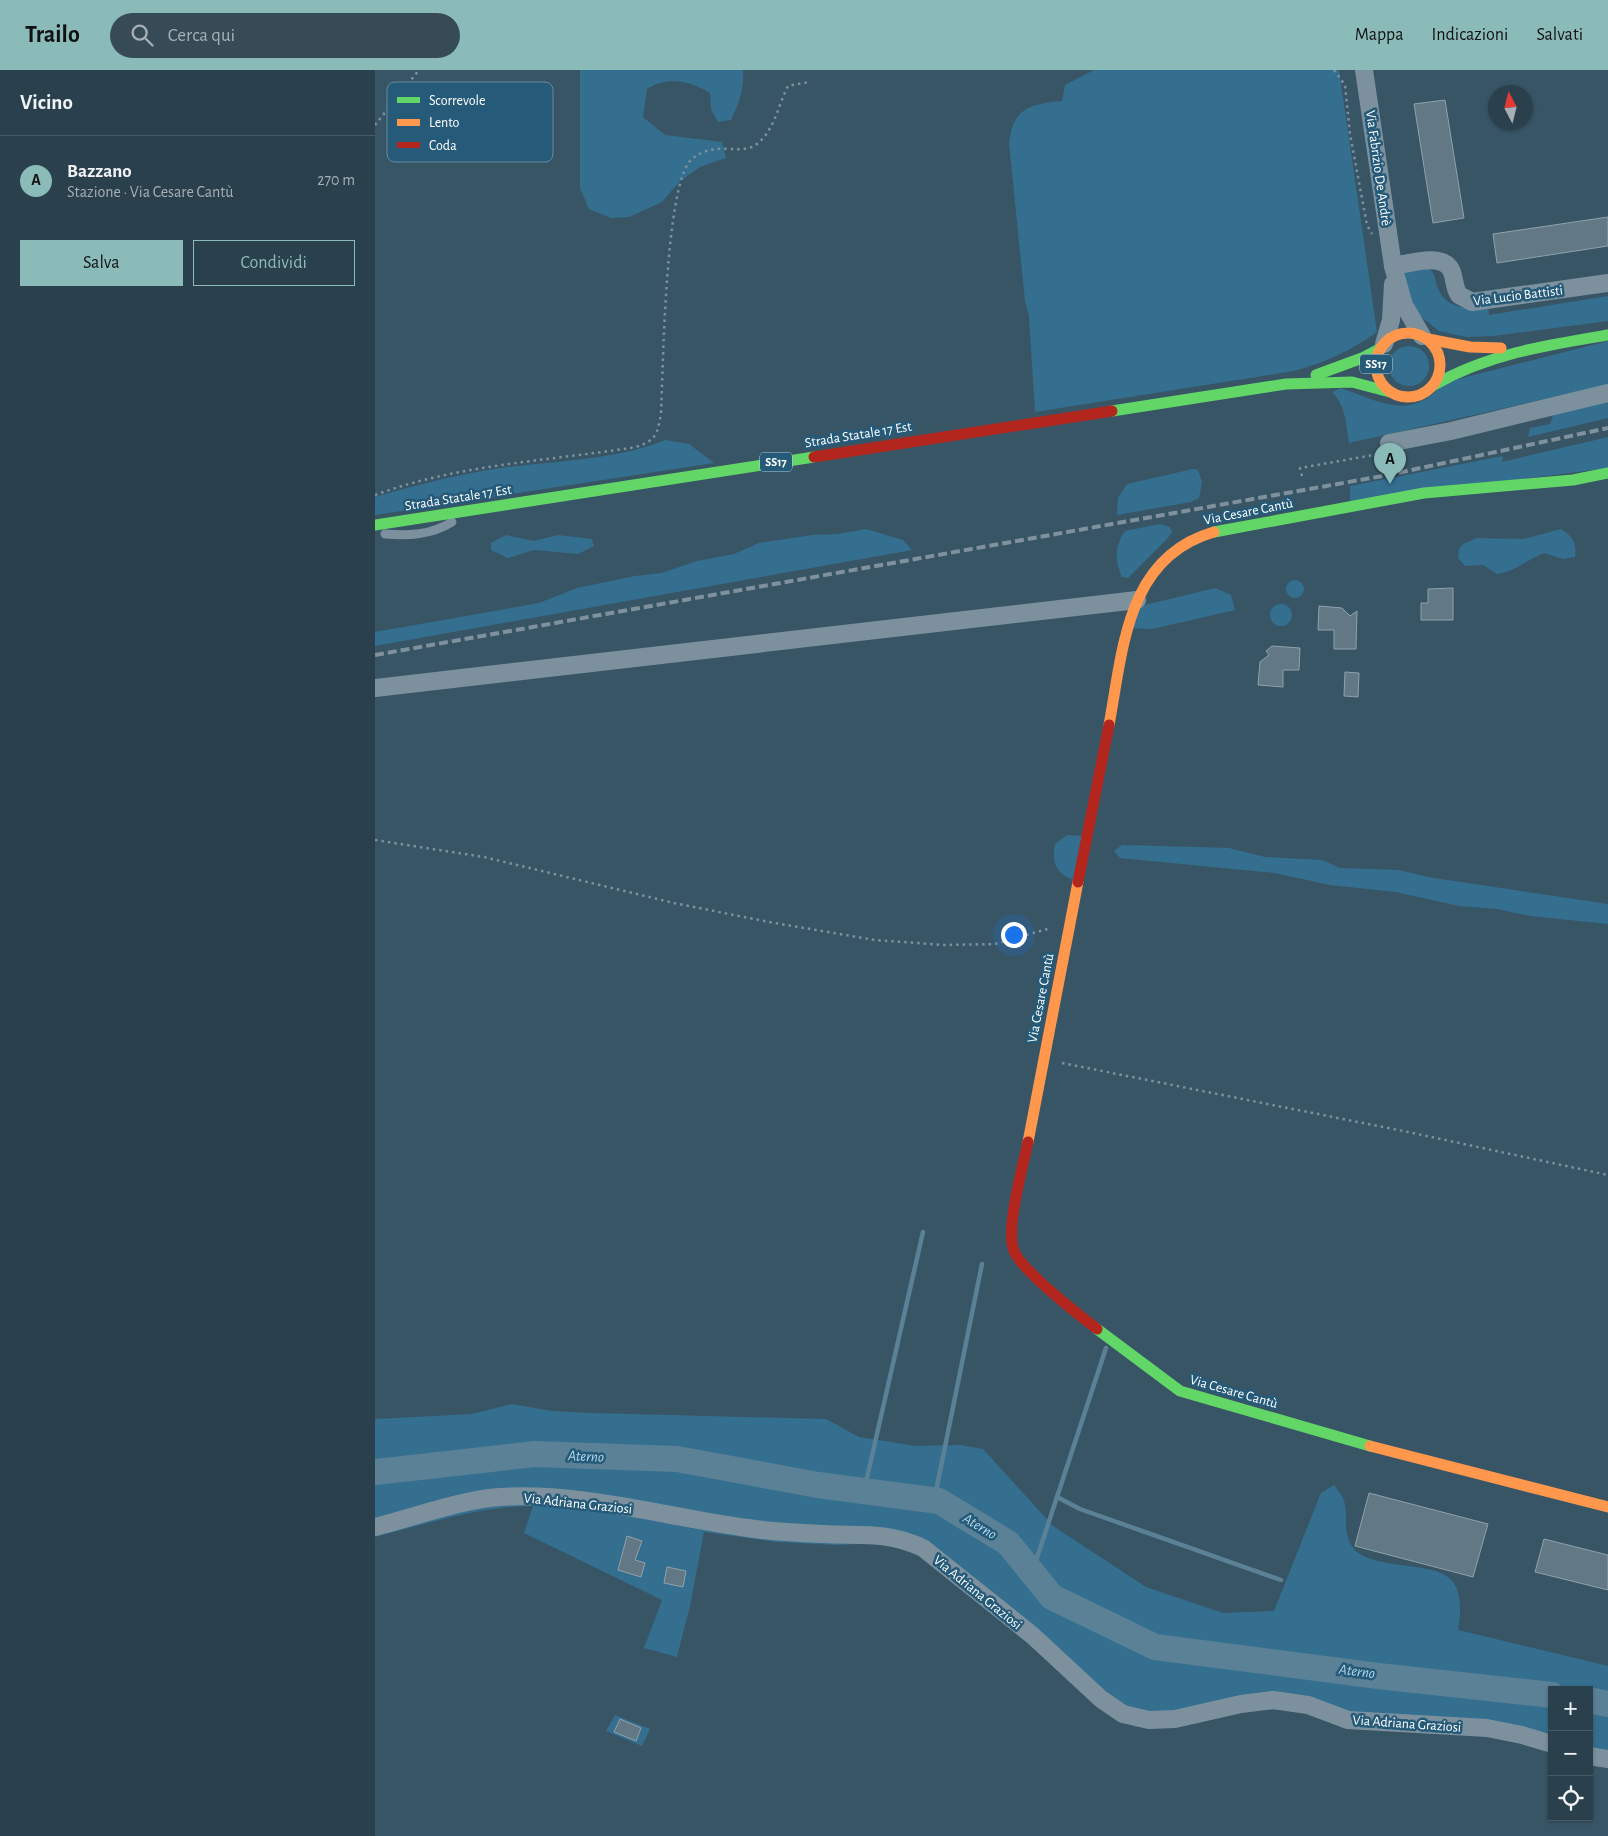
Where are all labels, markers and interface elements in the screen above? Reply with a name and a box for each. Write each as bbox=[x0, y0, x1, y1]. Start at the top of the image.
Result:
search box bbox=[110, 13, 460, 58]
icon: search bbox=[128, 21, 156, 49]
text: Trailo bbox=[25, 23, 80, 47]
text: Cerca qui bbox=[168, 26, 235, 45]
text: Mappa bbox=[1355, 26, 1404, 44]
text: Indicazioni bbox=[1432, 26, 1508, 44]
text: Salvati bbox=[1536, 26, 1583, 44]
legend bbox=[387, 82, 553, 162]
north arrow bbox=[1488, 85, 1533, 130]
text: Vicino bbox=[20, 92, 73, 113]
text: Scorrevole bbox=[429, 94, 485, 108]
street label: Via Fabrizio De Andrè bbox=[1363, 109, 1393, 227]
text: Lento bbox=[429, 116, 460, 130]
text: Coda bbox=[429, 139, 457, 153]
text: Bazzano bbox=[67, 162, 132, 181]
text: A bbox=[31, 172, 41, 188]
text: 270 m bbox=[317, 172, 355, 188]
text: Stazione · Via Cesare Cantù bbox=[67, 184, 233, 200]
button: Salva bbox=[20, 240, 183, 286]
button: Condividi bbox=[193, 240, 355, 286]
street label: Via Lucio Battisti bbox=[1472, 284, 1564, 308]
road number: SS17 bbox=[1360, 354, 1392, 374]
street label: Strada Statale 17 Est bbox=[804, 420, 913, 450]
pin: A bbox=[1374, 443, 1406, 484]
road number: SS17 bbox=[760, 452, 792, 472]
street label: Strada Statale 17 Est bbox=[404, 483, 513, 513]
street label: Via Cesare Cantù bbox=[1202, 496, 1294, 528]
your location bbox=[1001, 922, 1027, 948]
street label: Via Cesare Cantù bbox=[1025, 952, 1057, 1044]
street label: Via Cesare Cantù bbox=[1188, 1373, 1279, 1411]
water label: Aterno bbox=[567, 1448, 604, 1465]
street label: Via Adriana Graziosi bbox=[523, 1491, 633, 1517]
water label: Aterno bbox=[959, 1510, 999, 1542]
street label: Via Adriana Graziosi bbox=[931, 1553, 1024, 1633]
water label: Aterno bbox=[1337, 1662, 1376, 1681]
map controls bbox=[1548, 1686, 1593, 1821]
button: + bbox=[1548, 1686, 1593, 1731]
street label: Via Adriana Graziosi bbox=[1352, 1713, 1462, 1735]
button: − bbox=[1548, 1731, 1593, 1776]
button: locate bbox=[1548, 1776, 1593, 1821]

